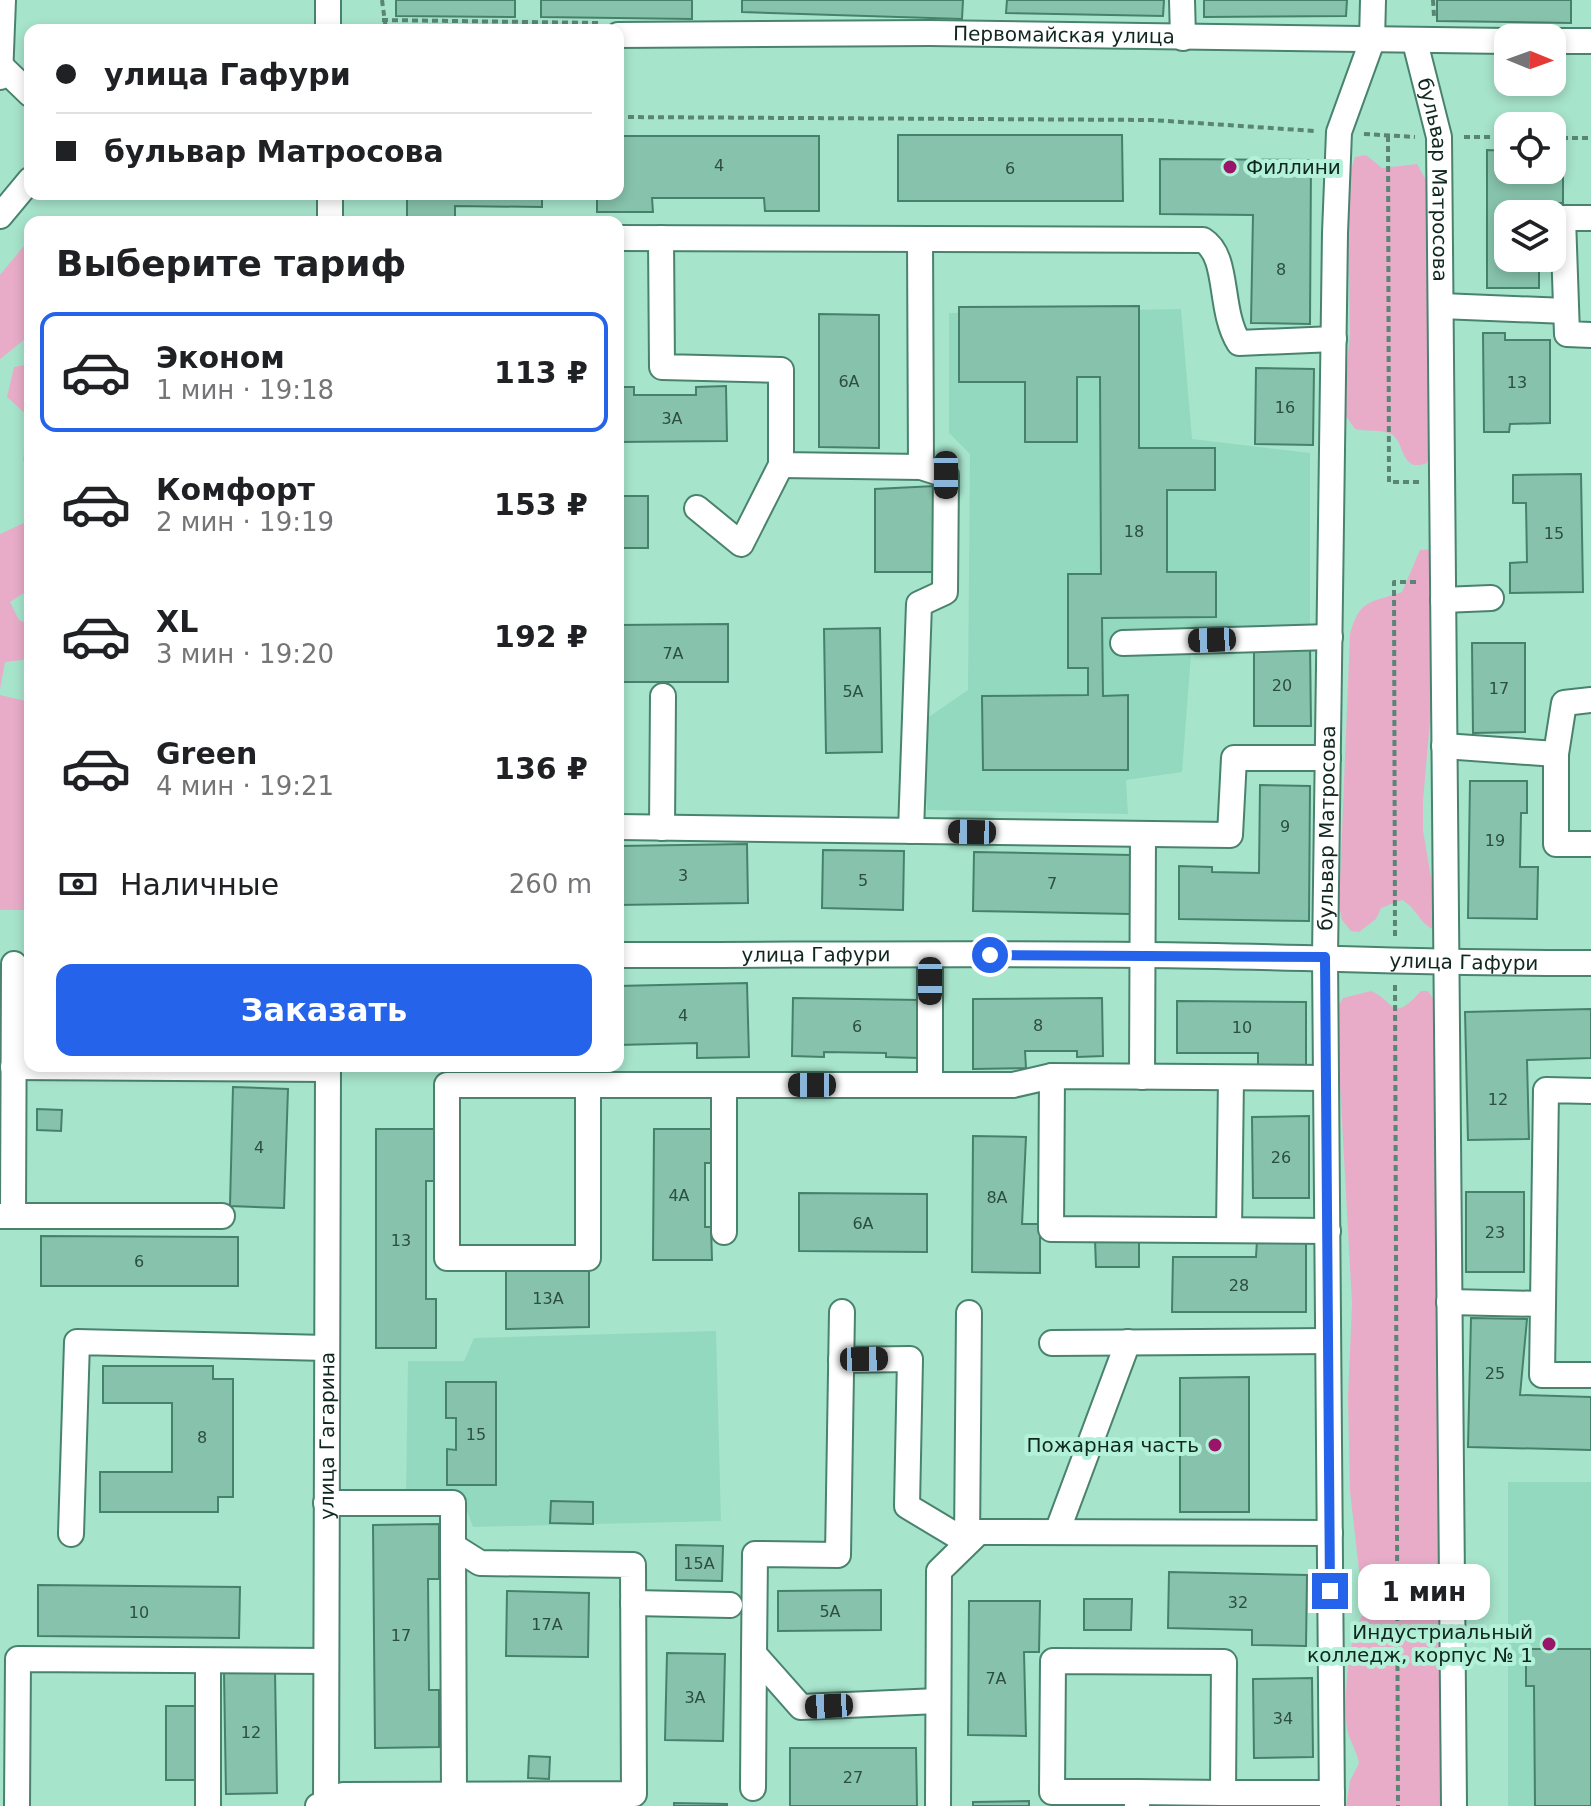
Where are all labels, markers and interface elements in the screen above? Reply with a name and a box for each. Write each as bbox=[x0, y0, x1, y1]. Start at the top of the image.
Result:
street label: Первомайская улица bbox=[953, 21, 1175, 48]
north arrow bbox=[1494, 24, 1566, 96]
map controls bbox=[1494, 24, 1566, 272]
text: улица Гафури bbox=[104, 57, 351, 92]
street label: бульвар Матросова bbox=[1413, 75, 1452, 282]
button: locate bbox=[1494, 112, 1566, 184]
text: бульвар Матросова bbox=[104, 134, 444, 169]
place label: Филлини bbox=[1246, 155, 1341, 179]
house number: 4 bbox=[714, 156, 724, 175]
marker: Филлини bbox=[1221, 158, 1239, 176]
house number: 6 bbox=[1005, 159, 1015, 178]
button: layers bbox=[1494, 200, 1566, 272]
text: Выберите тариф bbox=[56, 243, 406, 284]
house number: 8 bbox=[1276, 260, 1286, 279]
icon: car bbox=[60, 336, 132, 408]
text: Эконом bbox=[156, 340, 285, 375]
text: 113 ₽ bbox=[494, 355, 588, 390]
house number: 6А bbox=[838, 372, 860, 391]
house number: 13 bbox=[1507, 373, 1527, 392]
text: 1 мин · 19:18 bbox=[156, 375, 334, 405]
house number: 16 bbox=[1275, 398, 1295, 417]
house number: 3А bbox=[661, 409, 683, 428]
car bbox=[934, 451, 958, 499]
icon: car bbox=[60, 468, 132, 540]
text: Комфорт bbox=[156, 472, 315, 507]
text: 153 ₽ bbox=[494, 487, 588, 522]
text: 2 мин · 19:19 bbox=[156, 507, 334, 537]
house number: 18 bbox=[1124, 522, 1144, 541]
house number: 15 bbox=[1544, 524, 1564, 543]
icon: car bbox=[60, 600, 132, 672]
text: XL bbox=[156, 604, 198, 639]
text: 192 ₽ bbox=[494, 619, 588, 654]
car bbox=[1188, 627, 1236, 653]
text: 3 мин · 19:20 bbox=[156, 639, 334, 669]
house number: 7А bbox=[662, 644, 684, 663]
house number: 20 bbox=[1272, 676, 1292, 695]
house number: 17 bbox=[1489, 679, 1509, 698]
house number: 5А bbox=[842, 682, 864, 701]
street label: бульвар Матросова bbox=[1313, 725, 1340, 931]
icon: car bbox=[60, 732, 132, 804]
text: Green bbox=[156, 736, 257, 771]
text: 136 ₽ bbox=[494, 751, 588, 786]
text: 4 мин · 19:21 bbox=[156, 771, 334, 801]
house number: 9 bbox=[1280, 817, 1290, 836]
car bbox=[948, 820, 996, 844]
house number: 19 bbox=[1485, 831, 1505, 850]
icon: cash bbox=[56, 862, 100, 906]
house number: 3 bbox=[678, 866, 688, 885]
text: Наличные bbox=[120, 867, 279, 902]
text: 260 m bbox=[509, 869, 592, 899]
house number: 5 bbox=[858, 871, 868, 890]
house number: 7 bbox=[1047, 874, 1057, 893]
route start bbox=[972, 937, 1008, 973]
street label: улица Гафури bbox=[741, 942, 891, 967]
street label: улица Гафури bbox=[1389, 948, 1539, 975]
car bbox=[918, 957, 942, 1005]
button: Заказать bbox=[56, 964, 592, 1056]
house number: 4 bbox=[678, 1006, 688, 1025]
house number: 8 bbox=[1033, 1016, 1043, 1035]
house number: 6 bbox=[852, 1017, 862, 1036]
house number: 10 bbox=[1232, 1018, 1252, 1037]
car bbox=[788, 1073, 836, 1097]
house number: 12 bbox=[1488, 1090, 1508, 1109]
house number: 4 bbox=[254, 1138, 264, 1157]
house number: 26 bbox=[1271, 1148, 1291, 1167]
house number: 4А bbox=[668, 1186, 690, 1205]
house number: 8А bbox=[986, 1188, 1008, 1207]
house number: 6А bbox=[852, 1214, 874, 1233]
house number: 23 bbox=[1485, 1223, 1505, 1242]
house number: 13 bbox=[391, 1231, 411, 1250]
house number: 6 bbox=[134, 1252, 144, 1271]
house number: 28 bbox=[1229, 1276, 1249, 1295]
house number: 13А bbox=[532, 1289, 564, 1308]
car bbox=[840, 1347, 888, 1371]
street label: улица Гагарина bbox=[315, 1352, 339, 1520]
house number: 25 bbox=[1485, 1364, 1505, 1383]
house number: 15 bbox=[466, 1425, 486, 1444]
house number: 8 bbox=[197, 1428, 207, 1447]
place label: Пожарная часть bbox=[1027, 1433, 1199, 1457]
marker: Пожарная часть bbox=[1206, 1436, 1224, 1454]
house number: 15А bbox=[683, 1554, 715, 1573]
callout: 1 мин bbox=[1358, 1563, 1490, 1619]
route end bbox=[1312, 1573, 1348, 1609]
text: 1 мин bbox=[1382, 1577, 1466, 1607]
house number: 32 bbox=[1228, 1593, 1248, 1612]
house number: 5А bbox=[819, 1602, 841, 1621]
house number: 10 bbox=[129, 1603, 149, 1622]
house number: 17А bbox=[531, 1615, 563, 1634]
place label: Индустриальный колледж, корпус № 1 bbox=[1307, 1620, 1533, 1667]
house number: 17 bbox=[391, 1626, 411, 1645]
marker: Индустриальный колледж, корпус № 1 bbox=[1540, 1635, 1558, 1653]
house number: 7А bbox=[985, 1669, 1007, 1688]
house number: 3А bbox=[684, 1688, 706, 1707]
car bbox=[804, 1693, 854, 1719]
house number: 34 bbox=[1273, 1709, 1293, 1728]
house number: 12 bbox=[241, 1723, 261, 1742]
house number: 27 bbox=[843, 1768, 863, 1787]

